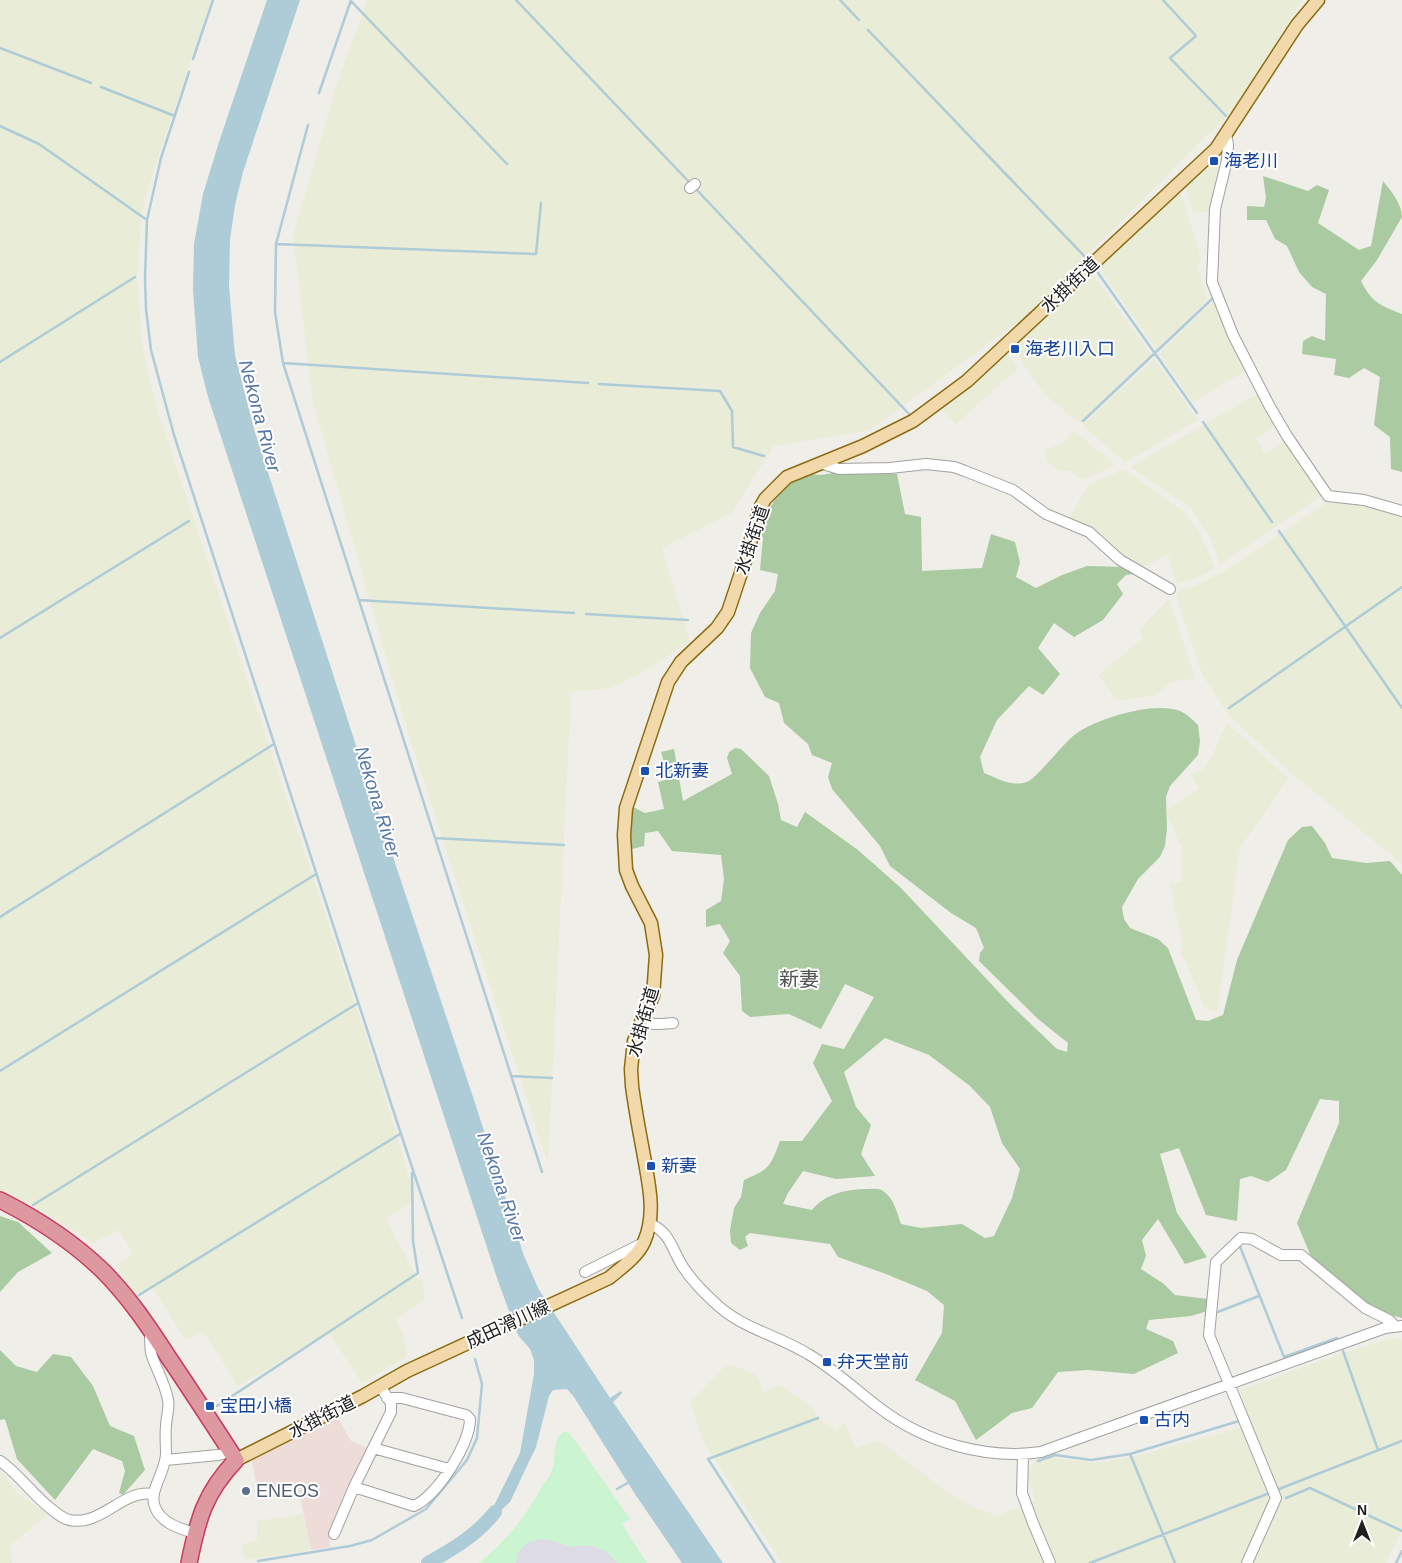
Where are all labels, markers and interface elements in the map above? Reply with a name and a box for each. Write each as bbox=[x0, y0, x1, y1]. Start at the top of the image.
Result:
place label: 海老川 bbox=[1224, 151, 1278, 171]
marker: 海老川 bbox=[1208, 155, 1220, 167]
street label: 水掛街道 bbox=[1037, 253, 1103, 317]
place label: 海老川入口 bbox=[1025, 339, 1115, 359]
marker: 海老川入口 bbox=[1009, 343, 1021, 355]
water label: Nekona River bbox=[235, 358, 285, 475]
street label: 水掛街道 bbox=[731, 503, 773, 577]
water label: Nekona River bbox=[351, 744, 405, 861]
place label: 北新妻 bbox=[655, 761, 709, 781]
marker: 北新妻 bbox=[639, 765, 651, 777]
district label: 新妻 bbox=[779, 968, 819, 990]
street label: 水掛街道 bbox=[623, 985, 663, 1059]
water label: Nekona River bbox=[473, 1129, 531, 1245]
place label: 新妻 bbox=[661, 1156, 697, 1176]
marker: 新妻 bbox=[645, 1160, 657, 1172]
street label: 成田滑川線 bbox=[463, 1296, 553, 1352]
place label: 弁天堂前 bbox=[837, 1352, 909, 1372]
marker: 弁天堂前 bbox=[821, 1356, 833, 1368]
street label: 水掛街道 bbox=[285, 1392, 359, 1442]
place label: 宝田小橋 bbox=[220, 1396, 292, 1416]
marker: 宝田小橋 bbox=[204, 1400, 216, 1412]
place label: 古内 bbox=[1154, 1410, 1190, 1430]
marker: 古内 bbox=[1138, 1414, 1150, 1426]
place label: ENEOS bbox=[256, 1481, 319, 1501]
marker: ENEOS bbox=[240, 1485, 252, 1497]
north arrow bbox=[1337, 1498, 1387, 1548]
text: N bbox=[1357, 1502, 1367, 1518]

